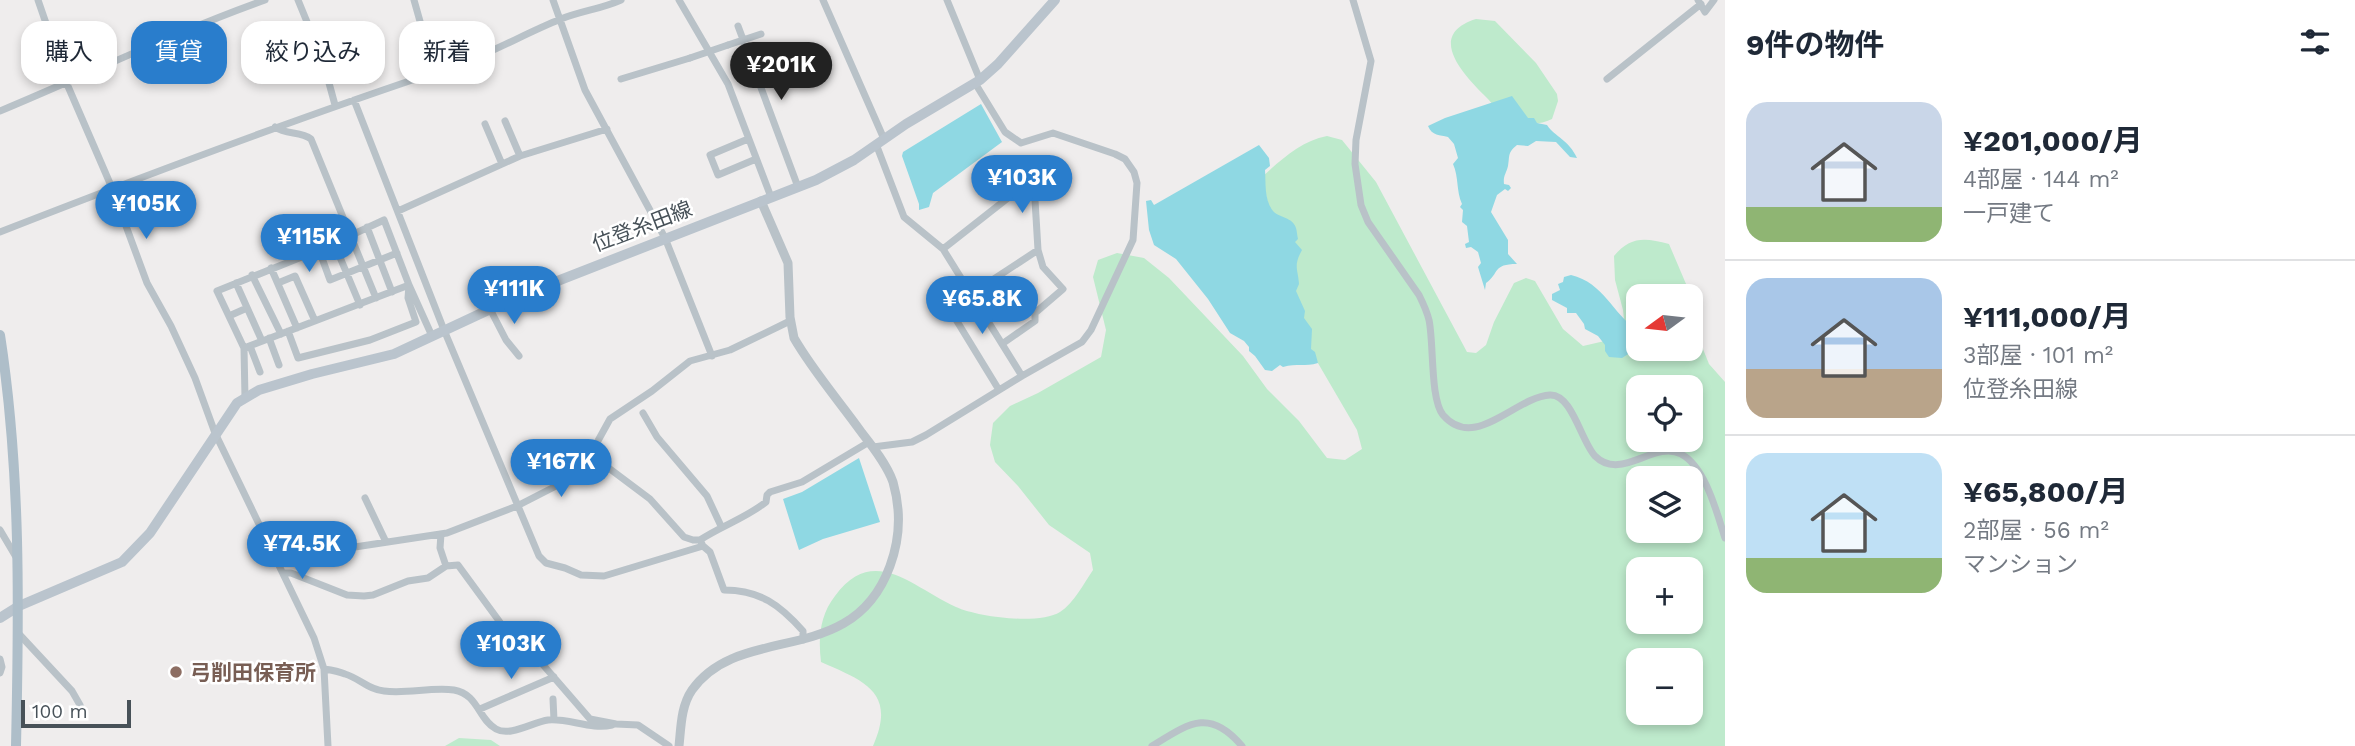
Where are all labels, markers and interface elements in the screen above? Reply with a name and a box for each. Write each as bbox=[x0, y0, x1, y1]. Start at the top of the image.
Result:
chip: 購入 bbox=[21, 21, 117, 84]
chip: 賃貸 bbox=[131, 21, 227, 84]
chip: 絞り込み bbox=[241, 21, 385, 84]
chip: 新着 bbox=[399, 21, 495, 84]
icon: filters bbox=[2296, 23, 2334, 61]
text: 9件の物件 bbox=[1746, 27, 1884, 62]
pin: ¥201K bbox=[732, 42, 830, 102]
text: ¥201K bbox=[746, 51, 816, 78]
text: ¥201,000/月 bbox=[1963, 123, 2143, 158]
icon: home bbox=[1802, 130, 1886, 214]
pin: ¥103K bbox=[973, 156, 1071, 215]
text: ¥103K bbox=[987, 164, 1057, 191]
text: 4部屋 · 144 m² bbox=[1963, 166, 2119, 193]
pin: ¥105K bbox=[97, 182, 195, 241]
text: ¥105K bbox=[111, 190, 181, 217]
street label: 位登糸田線 bbox=[589, 196, 695, 256]
text: 一戸建て bbox=[1963, 200, 2055, 227]
pin: ¥115K bbox=[260, 215, 358, 274]
text: ¥115K bbox=[277, 223, 341, 250]
pin: ¥111K bbox=[465, 266, 563, 326]
text: ¥111K bbox=[484, 275, 545, 302]
pin: ¥65.8K bbox=[925, 276, 1039, 336]
north arrow bbox=[1626, 284, 1703, 360]
map controls bbox=[1626, 284, 1703, 725]
text: ¥65.8K bbox=[942, 285, 1022, 312]
text: ¥111,000/月 bbox=[1963, 299, 2132, 334]
icon: home bbox=[1802, 306, 1886, 390]
text: 3部屋 · 101 m² bbox=[1963, 342, 2113, 369]
button: locate bbox=[1626, 375, 1703, 452]
text: 位登糸田線 bbox=[1963, 376, 2078, 403]
pin: ¥167K bbox=[512, 440, 610, 499]
text: ¥167K bbox=[527, 448, 595, 475]
button: layers bbox=[1626, 466, 1703, 543]
text: ¥65,800/月 bbox=[1963, 474, 2128, 509]
icon: home bbox=[1802, 481, 1886, 565]
text: 2部屋 · 56 m² bbox=[1963, 517, 2109, 544]
pin: ¥74.5K bbox=[245, 522, 359, 581]
text: ¥74.5K bbox=[263, 530, 341, 557]
text: マンション bbox=[1963, 551, 2078, 578]
button: + bbox=[1626, 557, 1703, 634]
pin: ¥103K bbox=[462, 622, 560, 681]
text: ¥103K bbox=[476, 630, 546, 657]
button: − bbox=[1626, 648, 1703, 725]
place label: 弓削田保育所 bbox=[190, 660, 316, 685]
marker: 弓削田保育所 bbox=[168, 664, 184, 680]
scale bar bbox=[21, 697, 131, 729]
text: 100 m bbox=[32, 700, 88, 723]

